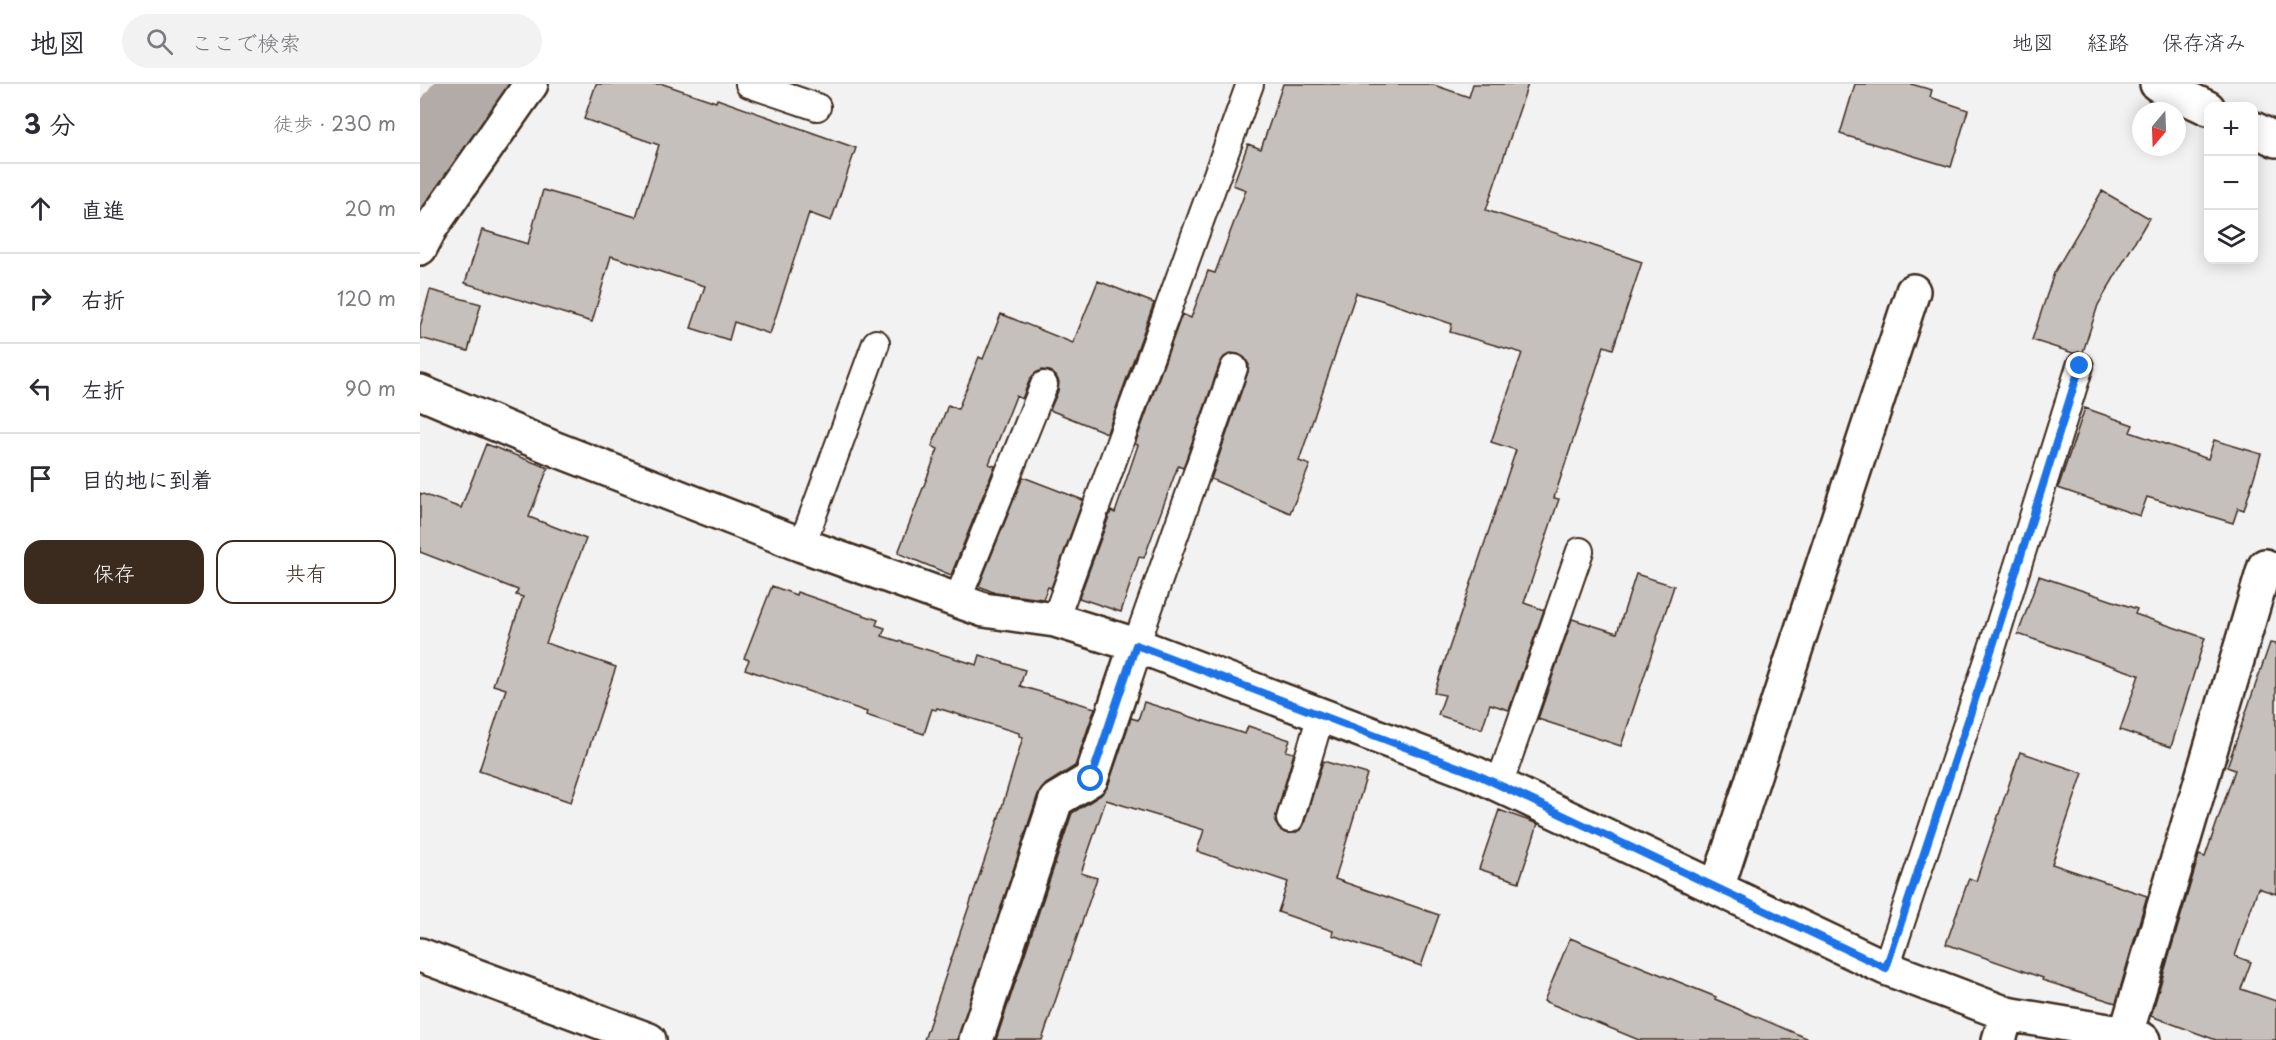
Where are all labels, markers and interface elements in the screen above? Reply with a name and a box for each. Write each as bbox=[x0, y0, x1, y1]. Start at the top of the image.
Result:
search box bbox=[122, 14, 542, 68]
text: 地図 bbox=[30, 20, 86, 63]
icon: search bbox=[143, 25, 176, 58]
text: ここで検索 bbox=[191, 25, 301, 58]
text: 地図 bbox=[2012, 25, 2054, 57]
text: 経路 bbox=[2087, 25, 2129, 57]
text: 保存済み bbox=[2162, 25, 2246, 57]
north arrow bbox=[2132, 102, 2186, 156]
map controls bbox=[2204, 102, 2258, 264]
button: + bbox=[2204, 102, 2258, 156]
text: 3 分 bbox=[24, 104, 75, 143]
text: 徒歩 · 230 m bbox=[273, 108, 396, 138]
button: − bbox=[2204, 156, 2258, 210]
icon: ahead bbox=[24, 192, 57, 225]
text: 直進 bbox=[81, 192, 125, 225]
text: 20 m bbox=[344, 193, 396, 223]
button: layers bbox=[2204, 210, 2258, 264]
icon: right bbox=[24, 282, 57, 315]
text: 右折 bbox=[81, 282, 125, 315]
text: 120 m bbox=[337, 283, 396, 313]
route end bbox=[2066, 352, 2092, 378]
icon: left bbox=[24, 372, 57, 405]
text: 左折 bbox=[81, 372, 125, 405]
text: 90 m bbox=[345, 373, 396, 403]
icon: arrive bbox=[24, 462, 57, 495]
text: 目的地に到着 bbox=[81, 462, 213, 495]
button: 保存 bbox=[24, 540, 204, 604]
button: 共有 bbox=[216, 540, 396, 604]
route start bbox=[1077, 765, 1103, 791]

